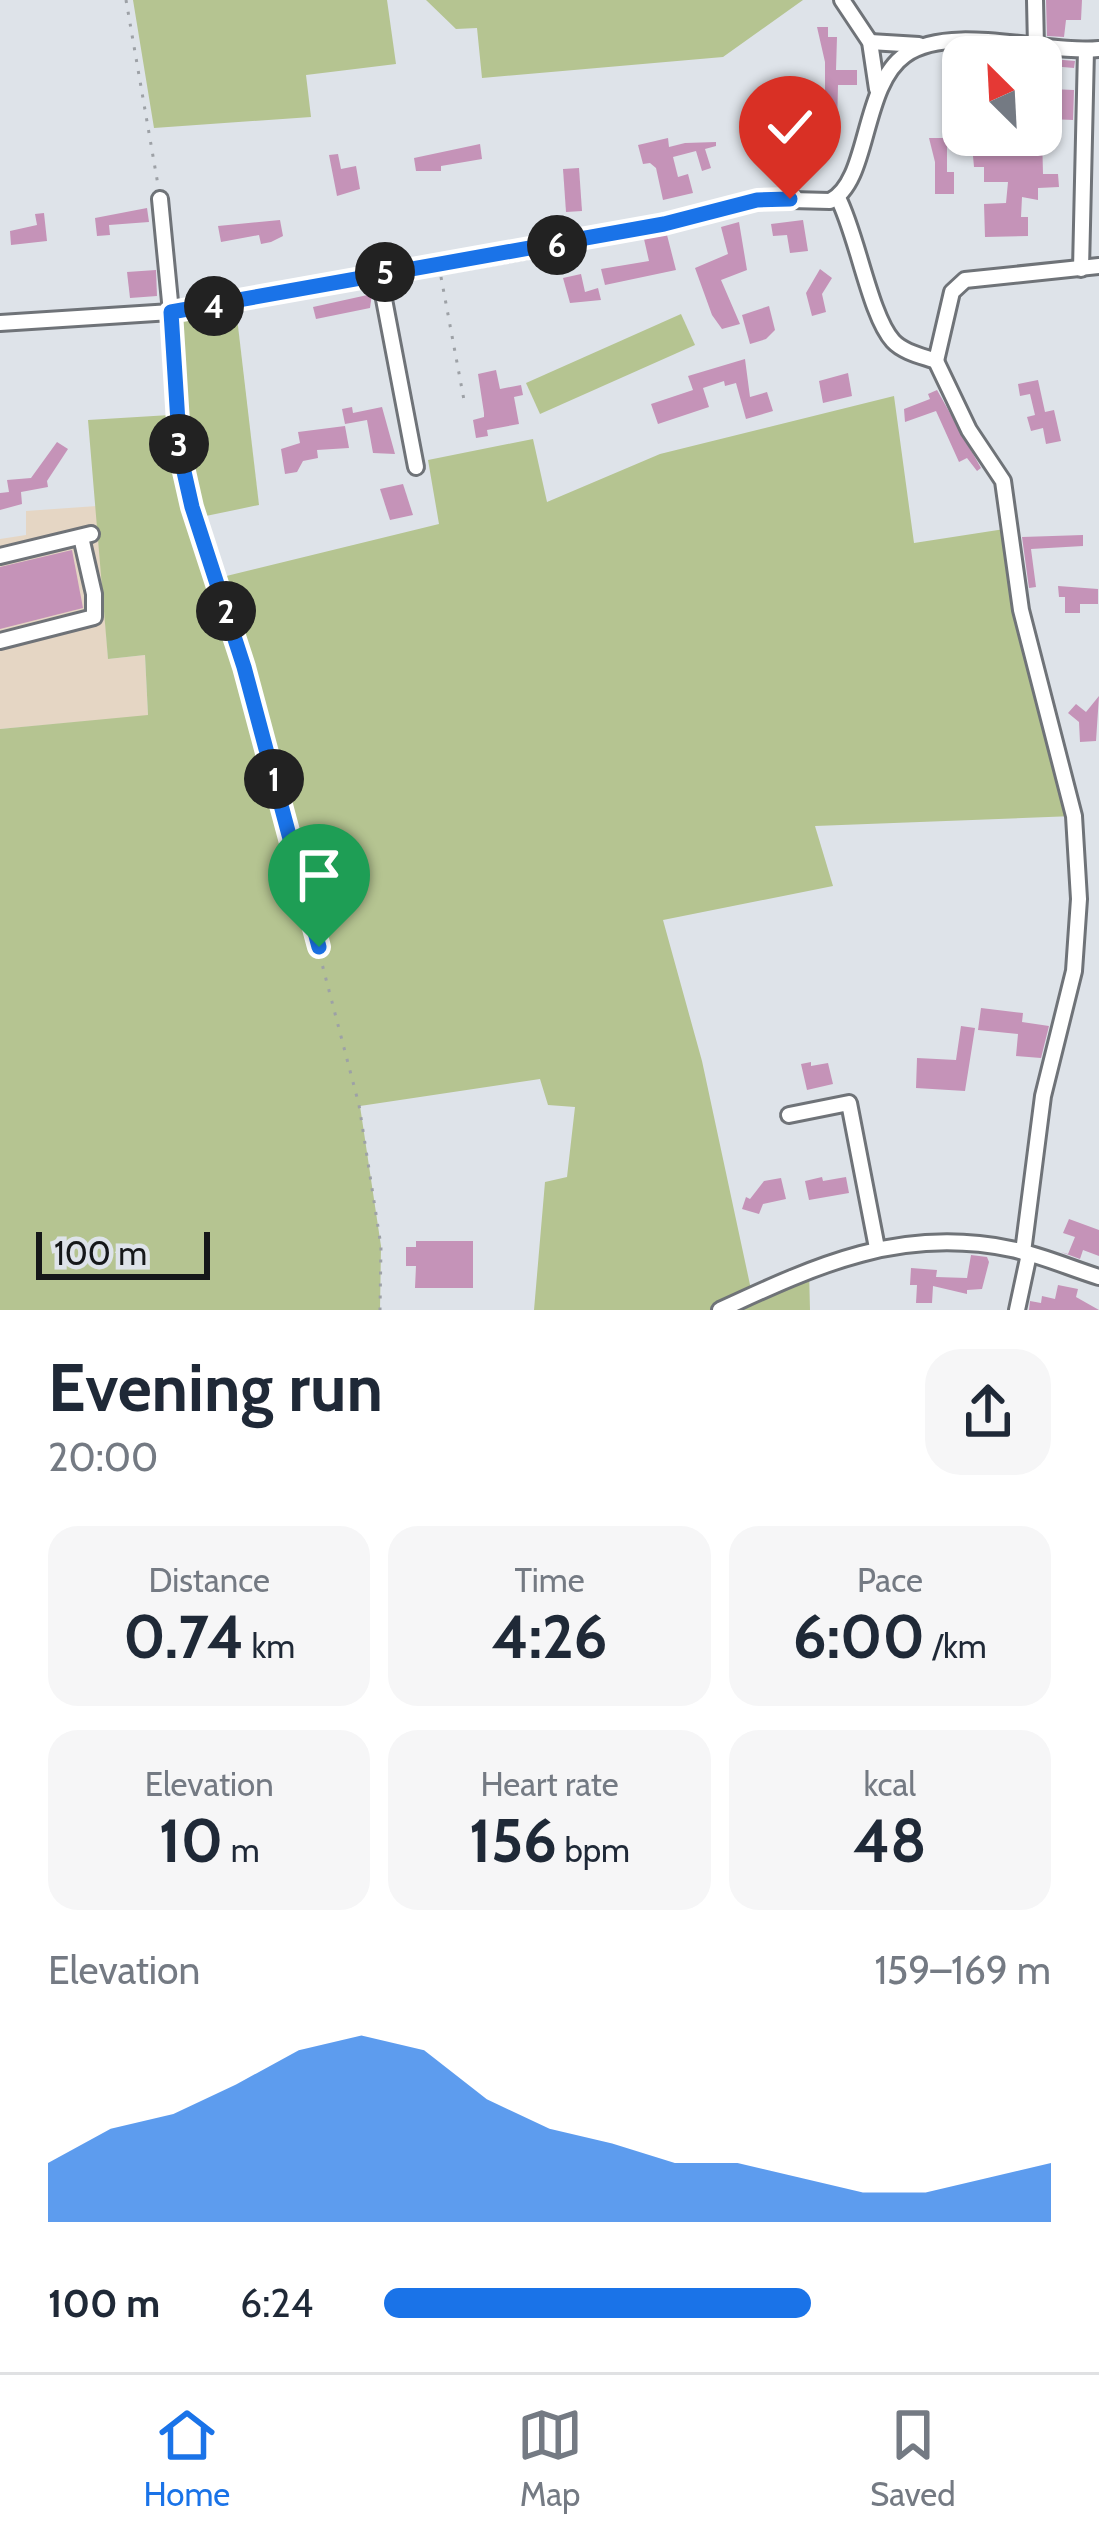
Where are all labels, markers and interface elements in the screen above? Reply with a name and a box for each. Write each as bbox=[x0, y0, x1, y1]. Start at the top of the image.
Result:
north arrow bbox=[942, 36, 1062, 156]
map controls bbox=[942, 36, 1062, 156]
pin bbox=[739, 76, 841, 199]
icon: check bbox=[757, 94, 823, 160]
pin: 6 bbox=[527, 215, 587, 275]
text: 6 bbox=[548, 225, 566, 265]
pin: 5 bbox=[355, 242, 415, 302]
text: 5 bbox=[376, 252, 394, 292]
pin: 4 bbox=[184, 276, 244, 336]
text: 4 bbox=[204, 286, 224, 326]
pin: 3 bbox=[149, 414, 209, 474]
text: 3 bbox=[170, 424, 188, 464]
pin: 2 bbox=[196, 581, 256, 641]
text: 2 bbox=[217, 591, 235, 631]
pin: 1 bbox=[244, 749, 304, 809]
text: 1 bbox=[268, 759, 280, 799]
pin bbox=[268, 824, 370, 947]
icon: arrive bbox=[286, 842, 352, 908]
scale bar bbox=[36, 1226, 210, 1279]
text: 100 m bbox=[54, 1233, 147, 1273]
text: Evening run bbox=[48, 1347, 383, 1428]
button: share bbox=[925, 1349, 1051, 1475]
text: 20:00 bbox=[48, 1433, 158, 1481]
text: Distance bbox=[148, 1560, 270, 1600]
text: Time bbox=[514, 1560, 585, 1600]
text: Pace bbox=[857, 1560, 923, 1600]
text: 0.74 bbox=[123, 1600, 244, 1673]
text: 4:26 bbox=[491, 1600, 608, 1673]
text: 6:00 bbox=[793, 1600, 925, 1673]
text: km bbox=[244, 1626, 295, 1666]
text: /km bbox=[925, 1626, 987, 1666]
text: Elevation bbox=[145, 1764, 274, 1804]
text: Heart rate bbox=[480, 1764, 619, 1804]
text: kcal bbox=[863, 1764, 916, 1804]
text: 10 bbox=[159, 1804, 223, 1877]
text: 156 bbox=[469, 1804, 557, 1877]
text: 48 bbox=[853, 1804, 927, 1877]
text: m bbox=[223, 1830, 260, 1870]
text: bpm bbox=[557, 1830, 630, 1870]
text: Elevation bbox=[48, 1946, 200, 1994]
text: 159–169 m bbox=[874, 1946, 1051, 1994]
text: 100 m bbox=[48, 2279, 160, 2327]
text: 6:24 bbox=[240, 2279, 313, 2327]
tab: Home bbox=[143, 2402, 230, 2514]
tab: Map bbox=[517, 2402, 583, 2514]
tab: Saved bbox=[870, 2402, 956, 2514]

